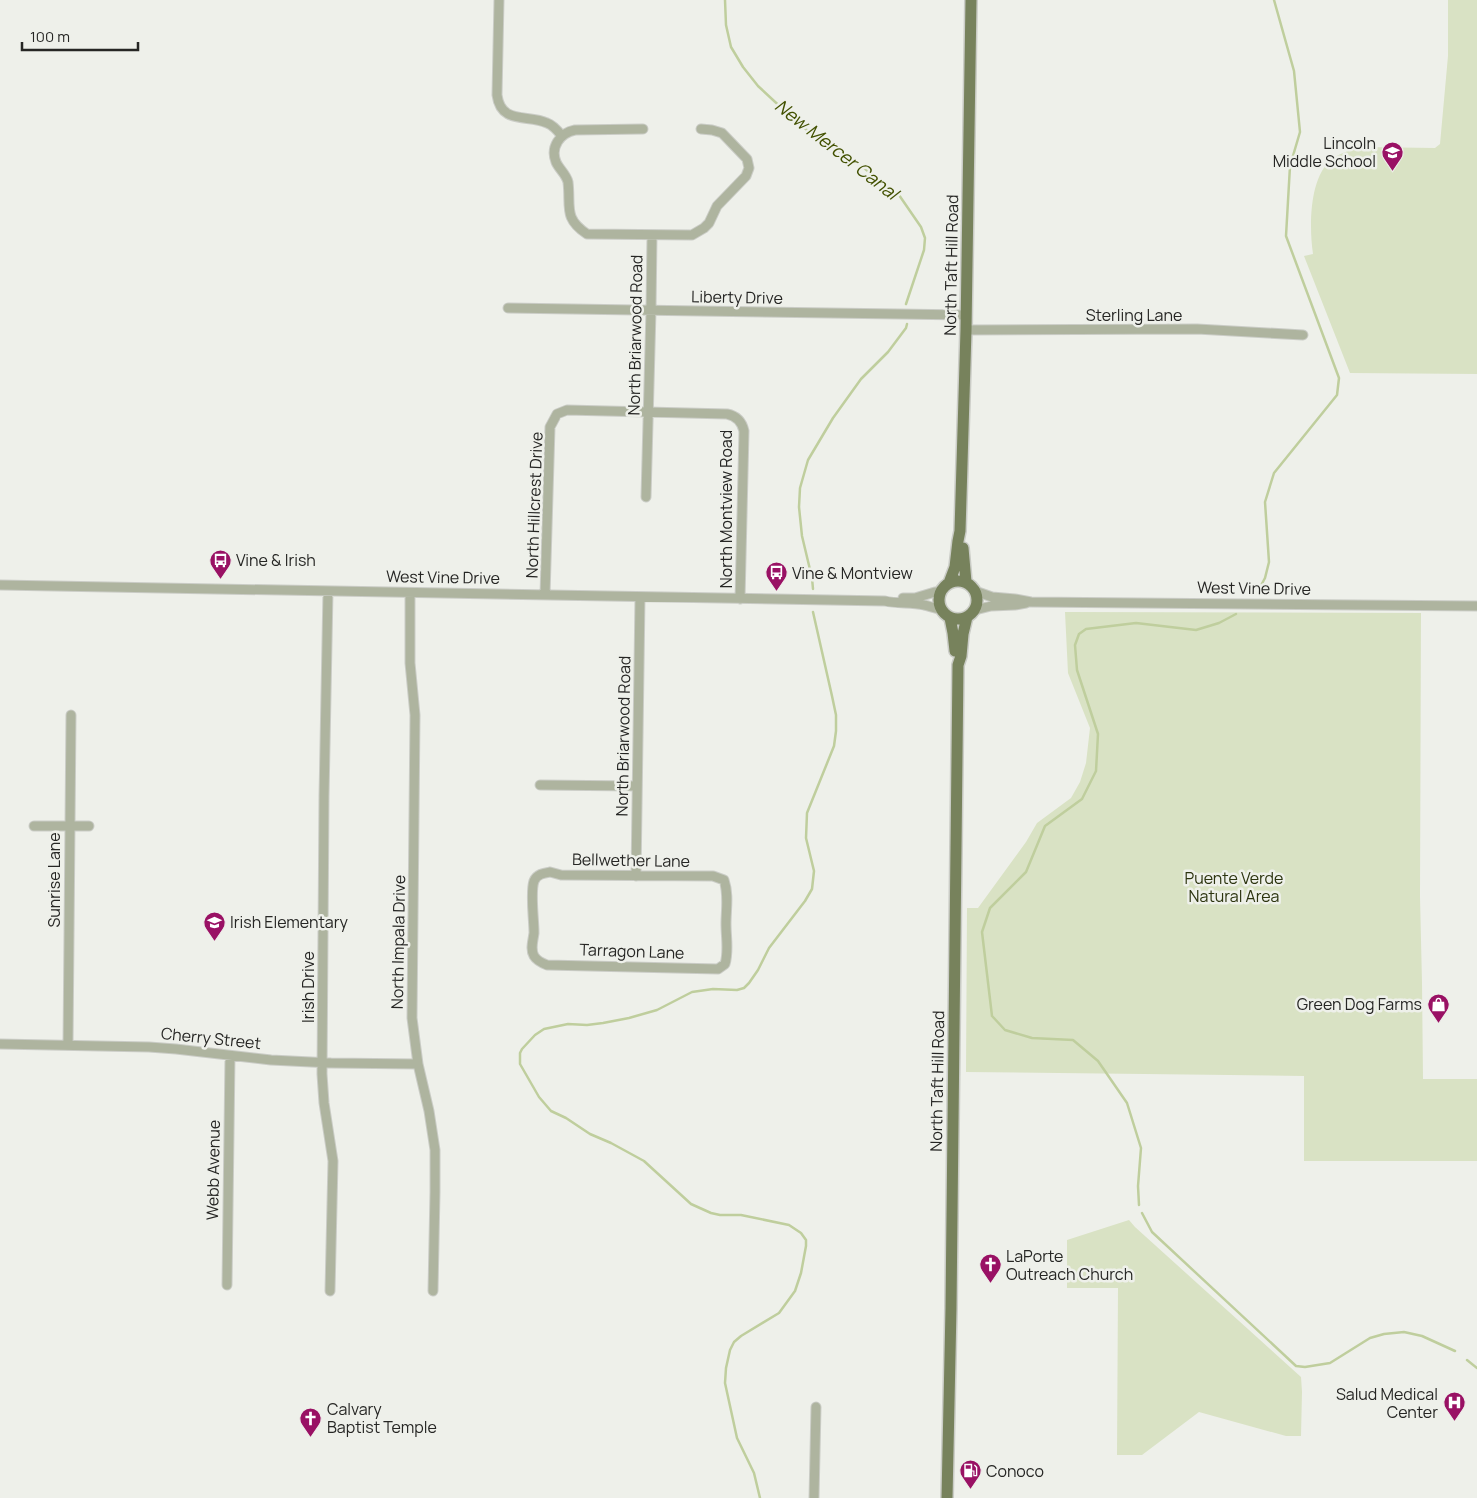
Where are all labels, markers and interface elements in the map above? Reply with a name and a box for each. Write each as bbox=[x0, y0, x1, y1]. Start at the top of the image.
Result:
scale bar bbox=[22, 20, 139, 52]
text: 100 m bbox=[30, 26, 70, 47]
water label: New Mercer Canal bbox=[771, 93, 906, 206]
place label: Lincoln Middle School bbox=[1273, 132, 1376, 172]
school or university icon: Lincoln Middle School bbox=[1380, 140, 1404, 171]
street label: North Taft Hill Road bbox=[939, 194, 963, 336]
street label: North Briarwood Road bbox=[623, 254, 647, 416]
street label: Liberty Drive bbox=[691, 285, 783, 309]
street label: Sterling Lane bbox=[1086, 304, 1182, 326]
street label: North Montview Road bbox=[715, 430, 737, 588]
street label: North Hillcrest Drive bbox=[520, 431, 548, 579]
bus stop icon: Vine & Irish bbox=[208, 548, 232, 579]
place label: Vine & Irish bbox=[236, 549, 316, 571]
bus stop icon: Vine & Montview bbox=[764, 561, 788, 592]
place label: Vine & Montview bbox=[792, 562, 913, 584]
street label: West Vine Drive bbox=[386, 565, 500, 589]
street label: West Vine Drive bbox=[1197, 576, 1311, 600]
street label: North Briarwood Road bbox=[611, 655, 635, 817]
street label: Sunrise Lane bbox=[43, 832, 65, 928]
street label: Bellwether Lane bbox=[572, 848, 690, 872]
park label: Puente Verde Natural Area bbox=[1185, 867, 1283, 907]
street label: North Impala Drive bbox=[386, 875, 410, 1009]
school or university icon: Irish Elementary bbox=[202, 910, 226, 941]
place label: Irish Elementary bbox=[230, 911, 348, 933]
street label: Tarragon Lane bbox=[579, 938, 685, 964]
street label: Irish Drive bbox=[297, 951, 319, 1023]
shop icon: Green Dog Farms bbox=[1426, 992, 1450, 1023]
place label: Green Dog Farms bbox=[1297, 993, 1422, 1015]
street label: North Taft Hill Road bbox=[925, 1010, 949, 1152]
street label: Cherry Street bbox=[160, 1022, 262, 1054]
street label: Webb Avenue bbox=[201, 1120, 225, 1220]
place label: LaPorte Outreach Church bbox=[1006, 1245, 1133, 1285]
church icon: LaPorte Outreach Church bbox=[978, 1253, 1002, 1284]
place label: Salud Medical Center bbox=[1336, 1383, 1438, 1423]
hospital icon: Salud Medical Center bbox=[1442, 1391, 1466, 1422]
place label: Calvary Baptist Temple bbox=[327, 1398, 437, 1438]
church icon: Calvary Baptist Temple bbox=[299, 1406, 323, 1437]
fuel station icon: Conoco bbox=[958, 1459, 982, 1490]
place label: Conoco bbox=[986, 1460, 1044, 1482]

